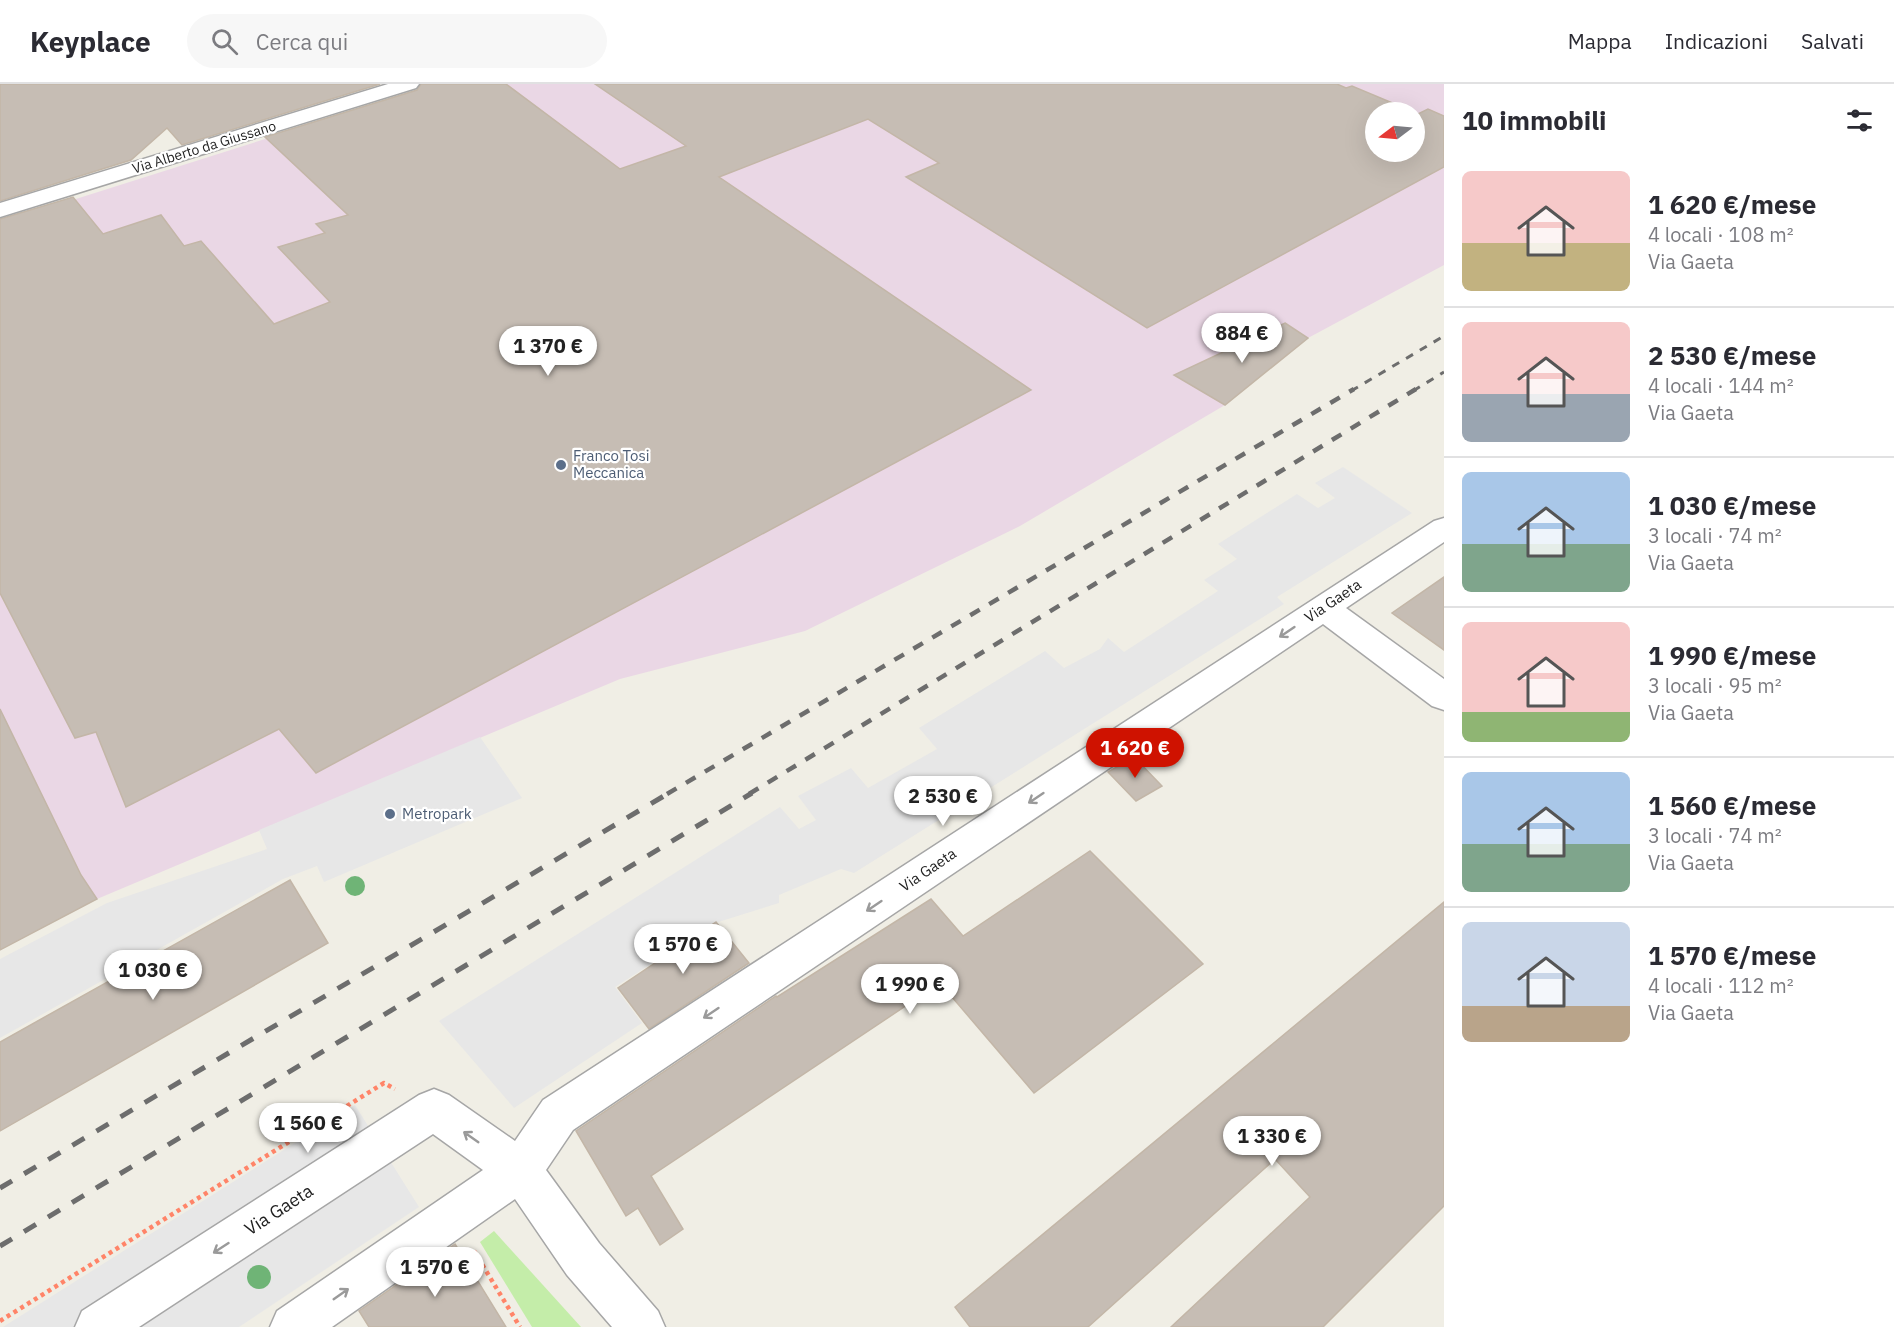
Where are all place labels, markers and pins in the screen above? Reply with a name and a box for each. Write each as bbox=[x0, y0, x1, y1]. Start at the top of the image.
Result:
pin: 884 € bbox=[1200, 313, 1284, 364]
pin: 1 370 € bbox=[493, 326, 603, 377]
place label: Franco Tosi Meccanica bbox=[573, 446, 650, 482]
marker: Franco Tosi Meccanica bbox=[554, 458, 568, 472]
pin: 1 620 € bbox=[1080, 728, 1190, 779]
pin: 2 530 € bbox=[888, 776, 998, 827]
place label: Metropark bbox=[402, 804, 472, 823]
marker: Metropark bbox=[383, 807, 397, 821]
pin: 1 570 € bbox=[628, 924, 738, 975]
pin: 1 030 € bbox=[98, 950, 208, 1001]
pin: 1 990 € bbox=[855, 964, 965, 1015]
pin: 1 560 € bbox=[253, 1103, 363, 1154]
pin: 1 330 € bbox=[1217, 1116, 1327, 1167]
pin: 1 570 € bbox=[380, 1247, 490, 1298]

